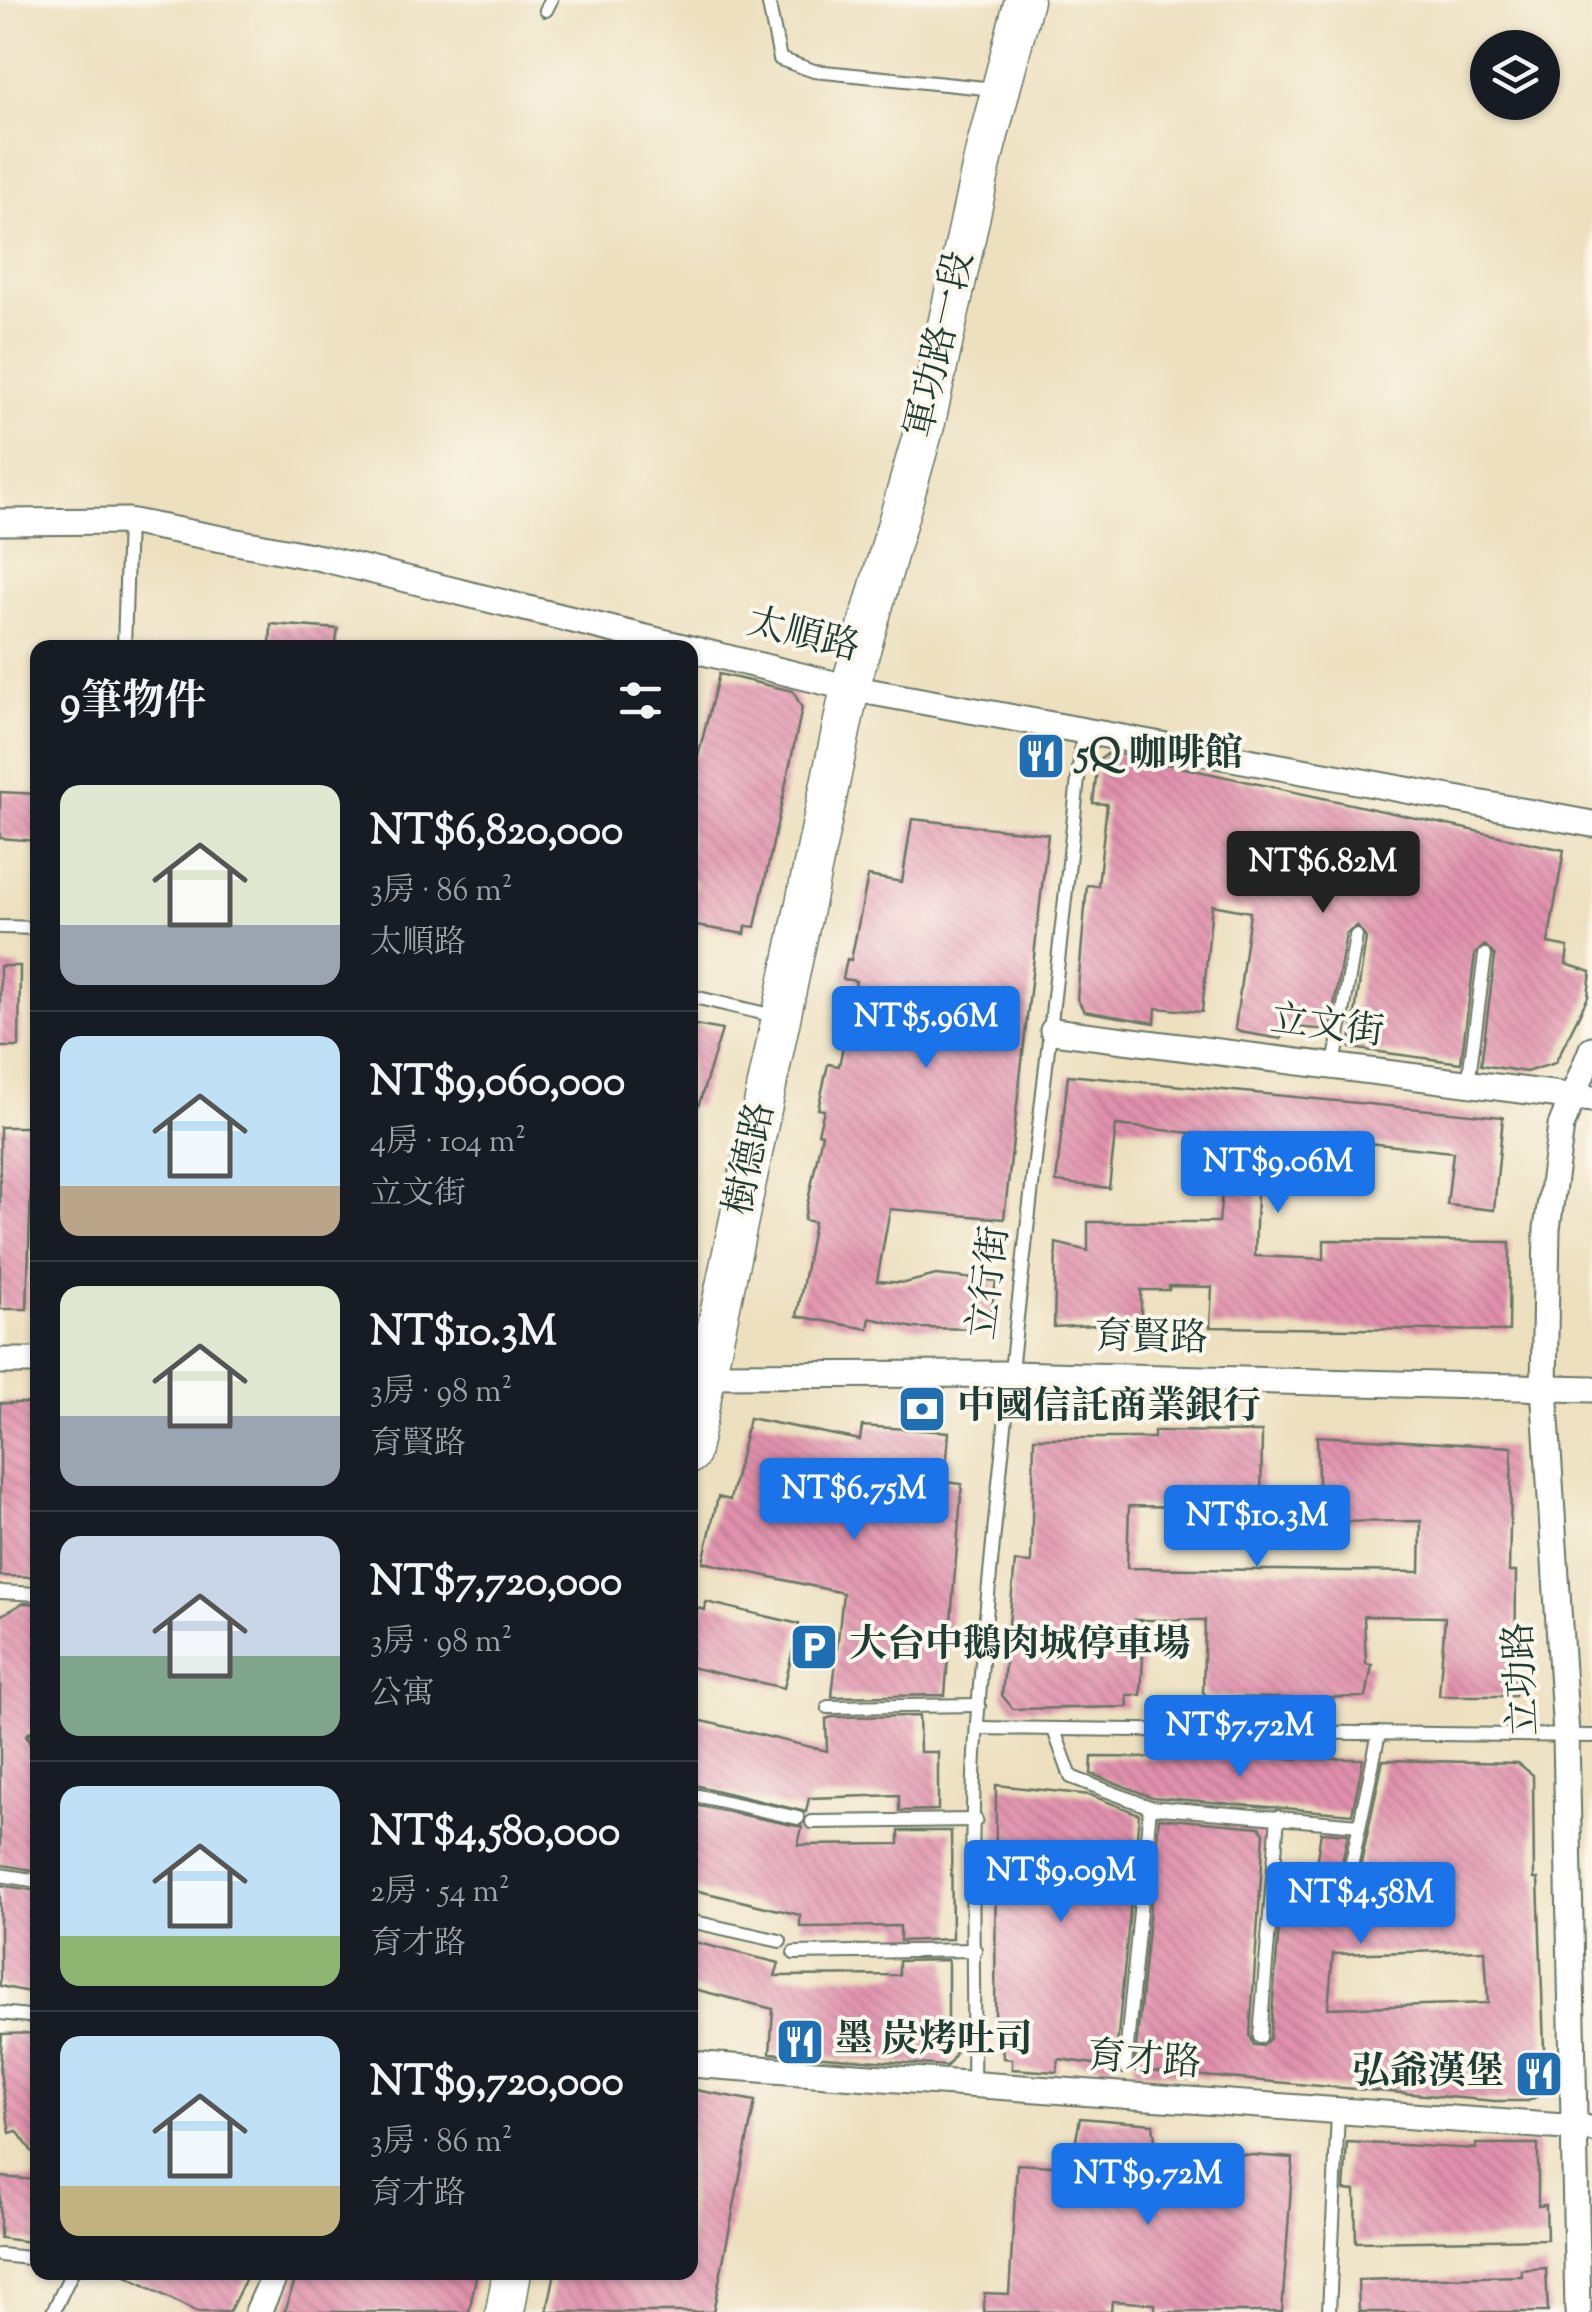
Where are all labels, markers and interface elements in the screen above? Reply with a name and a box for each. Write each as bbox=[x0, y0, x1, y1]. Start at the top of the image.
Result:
map controls bbox=[1470, 30, 1560, 120]
button: layers bbox=[1470, 30, 1560, 120]
street label: 軍功路一段 bbox=[894, 246, 990, 444]
street label: 太順路 bbox=[741, 597, 865, 677]
icon: filters bbox=[613, 673, 668, 728]
text: 9筆物件 bbox=[60, 674, 206, 734]
place label: 5Q 咖啡館 bbox=[1073, 729, 1243, 783]
restaurant icon: 5Q 咖啡館 bbox=[1015, 730, 1067, 782]
text: NT$6,820,000 bbox=[370, 803, 623, 863]
icon: home bbox=[140, 825, 260, 945]
pin: NT$6.82M bbox=[1220, 831, 1426, 916]
text: NT$6.82M bbox=[1249, 840, 1397, 886]
text: 3房 · 86 m² bbox=[370, 869, 513, 915]
text: 太順路 bbox=[370, 921, 466, 967]
pin: NT$5.96M bbox=[823, 986, 1029, 1071]
street label: 立文街 bbox=[1267, 994, 1387, 1062]
text: NT$5.96M bbox=[854, 995, 998, 1041]
text: NT$9,060,000 bbox=[370, 1054, 625, 1114]
icon: home bbox=[140, 1076, 260, 1196]
street label: 樹德路 bbox=[714, 1098, 790, 1220]
text: 4房 · 104 m² bbox=[370, 1120, 526, 1166]
pin: NT$9.06M bbox=[1175, 1131, 1381, 1216]
text: NT$9.06M bbox=[1203, 1140, 1353, 1186]
text: 立文街 bbox=[370, 1172, 466, 1218]
street label: 立行街 bbox=[957, 1223, 1025, 1343]
text: NT$10.3M bbox=[370, 1304, 557, 1364]
street label: 育賢路 bbox=[1094, 1312, 1208, 1368]
icon: home bbox=[140, 1326, 260, 1446]
text: 3房 · 98 m² bbox=[370, 1370, 512, 1416]
place label: 中國信託商業銀行 bbox=[957, 1382, 1261, 1436]
bank icon: 中國信託商業銀行 bbox=[896, 1383, 948, 1435]
text: 育賢路 bbox=[370, 1422, 466, 1468]
pin: NT$6.75M bbox=[751, 1458, 957, 1543]
text: NT$6.75M bbox=[782, 1467, 926, 1513]
pin: NT$10.3M bbox=[1154, 1485, 1360, 1570]
text: NT$10.3M bbox=[1186, 1494, 1328, 1540]
text: NT$7,720,000 bbox=[370, 1554, 622, 1614]
icon: home bbox=[140, 1576, 260, 1696]
text: 3房 · 98 m² bbox=[370, 1620, 512, 1666]
place label: 大台中鵝肉城停車場 bbox=[849, 1620, 1191, 1674]
parking icon: 大台中鵝肉城停車場 bbox=[788, 1621, 840, 1673]
street label: 立功路 bbox=[1494, 1621, 1554, 1737]
text: 公寓 bbox=[370, 1672, 434, 1718]
pin: NT$7.72M bbox=[1137, 1695, 1343, 1780]
text: NT$7.72M bbox=[1166, 1704, 1314, 1750]
text: NT$4,580,000 bbox=[370, 1804, 620, 1864]
icon: home bbox=[140, 1826, 260, 1946]
pin: NT$9.09M bbox=[958, 1840, 1164, 1925]
text: NT$9.09M bbox=[986, 1849, 1136, 1895]
pin: NT$4.58M bbox=[1258, 1862, 1464, 1947]
text: 2房 · 54 m² bbox=[370, 1870, 510, 1916]
text: NT$4.58M bbox=[1288, 1871, 1434, 1917]
text: 育才路 bbox=[370, 1922, 466, 1968]
place label: 墨 炭烤吐司 bbox=[835, 2015, 1033, 2069]
restaurant icon: 墨 炭烤吐司 bbox=[774, 2016, 826, 2068]
street label: 育才路 bbox=[1085, 2031, 1203, 2093]
place label: 弘爺漢堡 bbox=[1352, 2047, 1504, 2101]
restaurant icon: 弘爺漢堡 bbox=[1513, 2048, 1565, 2100]
text: NT$9,720,000 bbox=[370, 2054, 624, 2114]
icon: home bbox=[140, 2076, 260, 2196]
text: 3房 · 86 m² bbox=[370, 2120, 513, 2166]
pin: NT$9.72M bbox=[1045, 2143, 1251, 2228]
text: NT$9.72M bbox=[1074, 2152, 1222, 2198]
text: 育才路 bbox=[370, 2172, 466, 2218]

